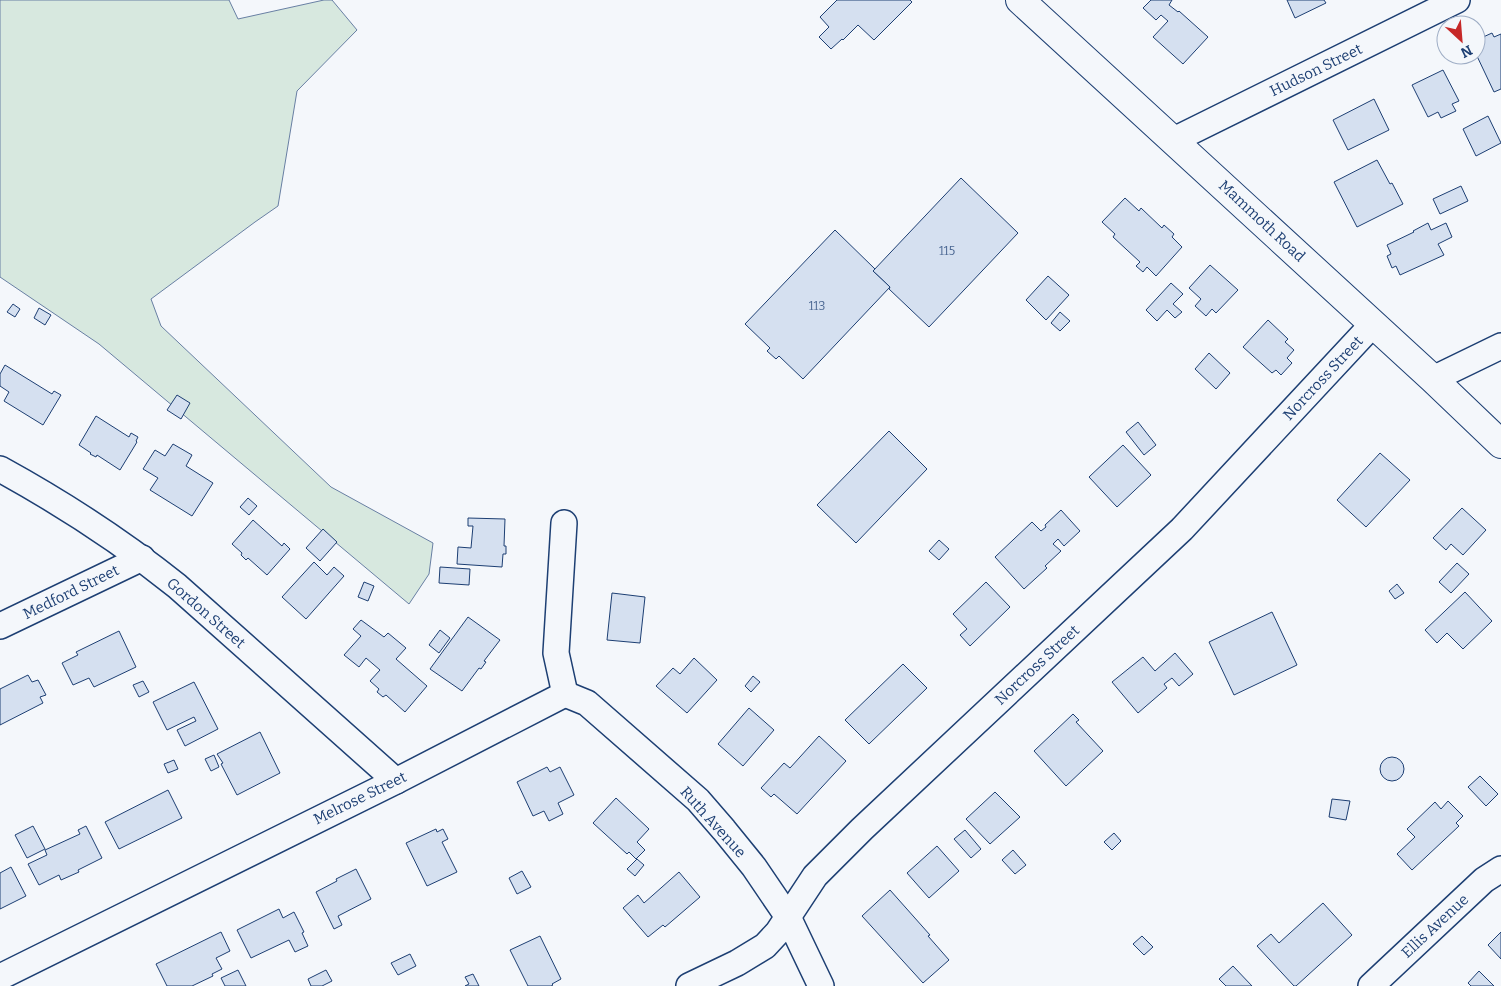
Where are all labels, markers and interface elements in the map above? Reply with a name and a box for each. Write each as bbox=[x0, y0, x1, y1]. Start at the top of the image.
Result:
north arrow bbox=[1436, 15, 1486, 65]
street label: Hudson Street bbox=[1267, 40, 1366, 100]
text: N bbox=[1458, 41, 1475, 61]
street label: Mammoth Road bbox=[1215, 176, 1309, 266]
house number: 115 bbox=[939, 244, 955, 258]
house number: 113 bbox=[809, 299, 825, 313]
street label: Norcross Street bbox=[1279, 332, 1367, 424]
street label: Medford Street bbox=[20, 561, 122, 623]
street label: Gordon Street bbox=[163, 574, 249, 652]
street label: Norcross Street bbox=[991, 621, 1083, 709]
street label: Melrose Street bbox=[311, 767, 410, 828]
street label: Ruth Avenue bbox=[676, 783, 750, 861]
street label: Ellis Avenue bbox=[1398, 890, 1472, 962]

